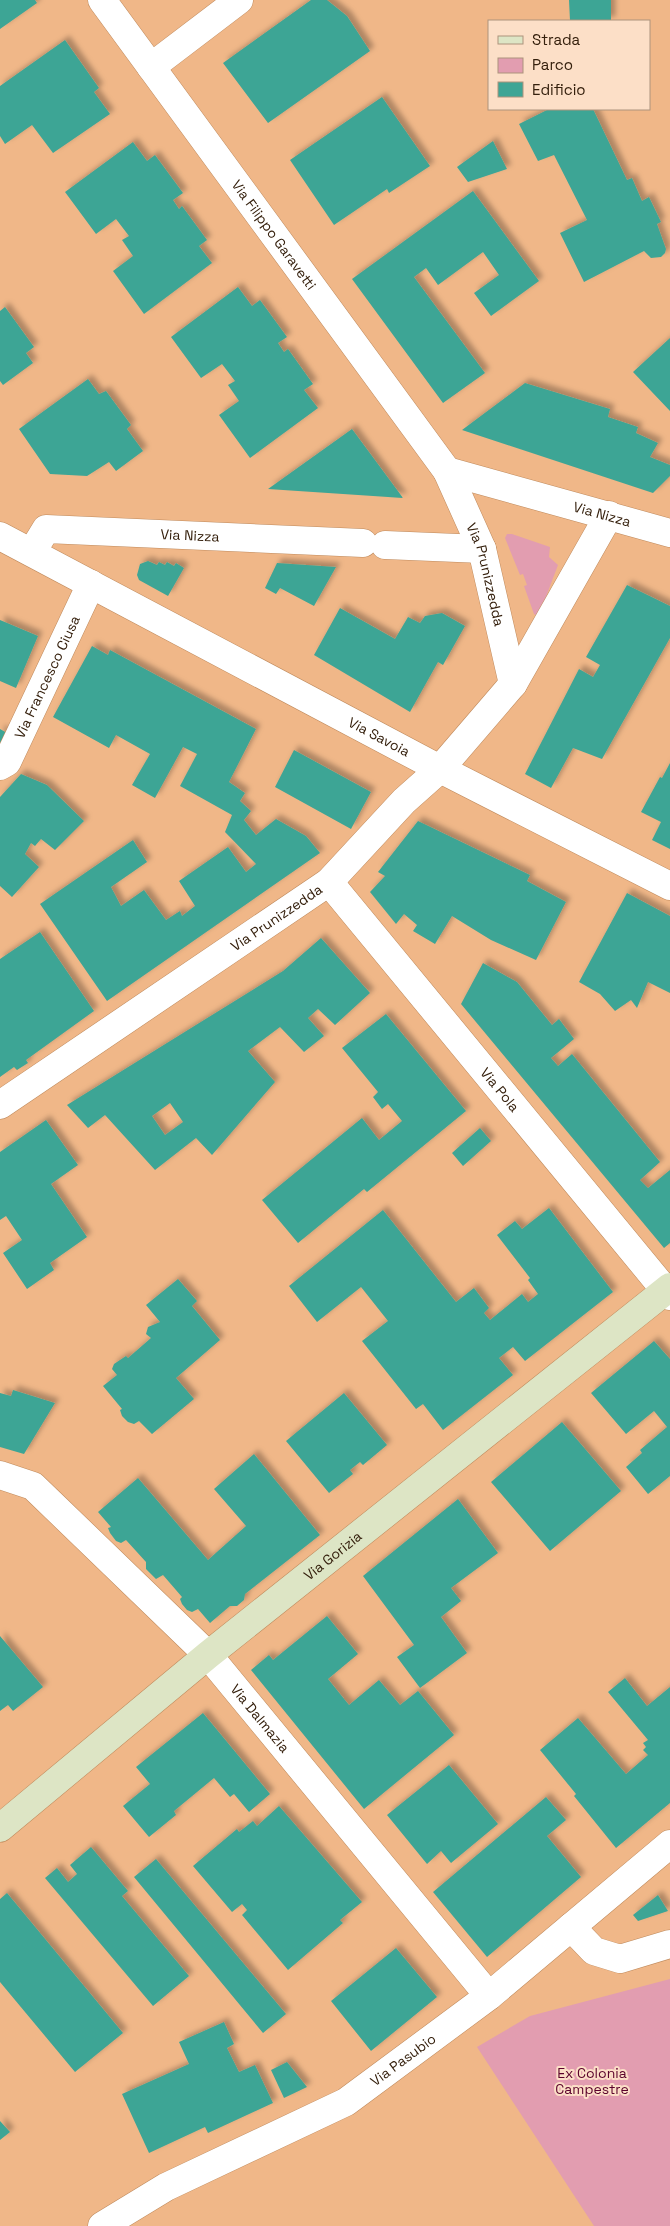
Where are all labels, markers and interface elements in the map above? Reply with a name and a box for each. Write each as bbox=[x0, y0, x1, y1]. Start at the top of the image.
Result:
legend bbox=[488, 20, 650, 110]
text: Strada bbox=[532, 30, 581, 49]
text: Parco bbox=[532, 55, 573, 74]
text: Edificio bbox=[532, 80, 586, 99]
street label: Via Filippo Garavetti bbox=[228, 176, 320, 293]
street label: Via Nizza bbox=[571, 498, 633, 531]
street label: Via Prunizzedda bbox=[462, 520, 508, 628]
street label: Via Nizza bbox=[160, 525, 220, 546]
street label: Via Francesco Ciusa bbox=[10, 613, 84, 742]
street label: Via Savoia bbox=[345, 713, 413, 761]
street label: Via Prunizzedda bbox=[227, 880, 326, 955]
street label: Via Pola bbox=[477, 1064, 524, 1115]
street label: Via Gorizia bbox=[300, 1527, 365, 1584]
street label: Via Dalmazia bbox=[227, 1680, 294, 1756]
street label: Via Pasubio bbox=[367, 2030, 439, 2090]
park label: Ex Colonia Campestre bbox=[555, 2064, 629, 2098]

